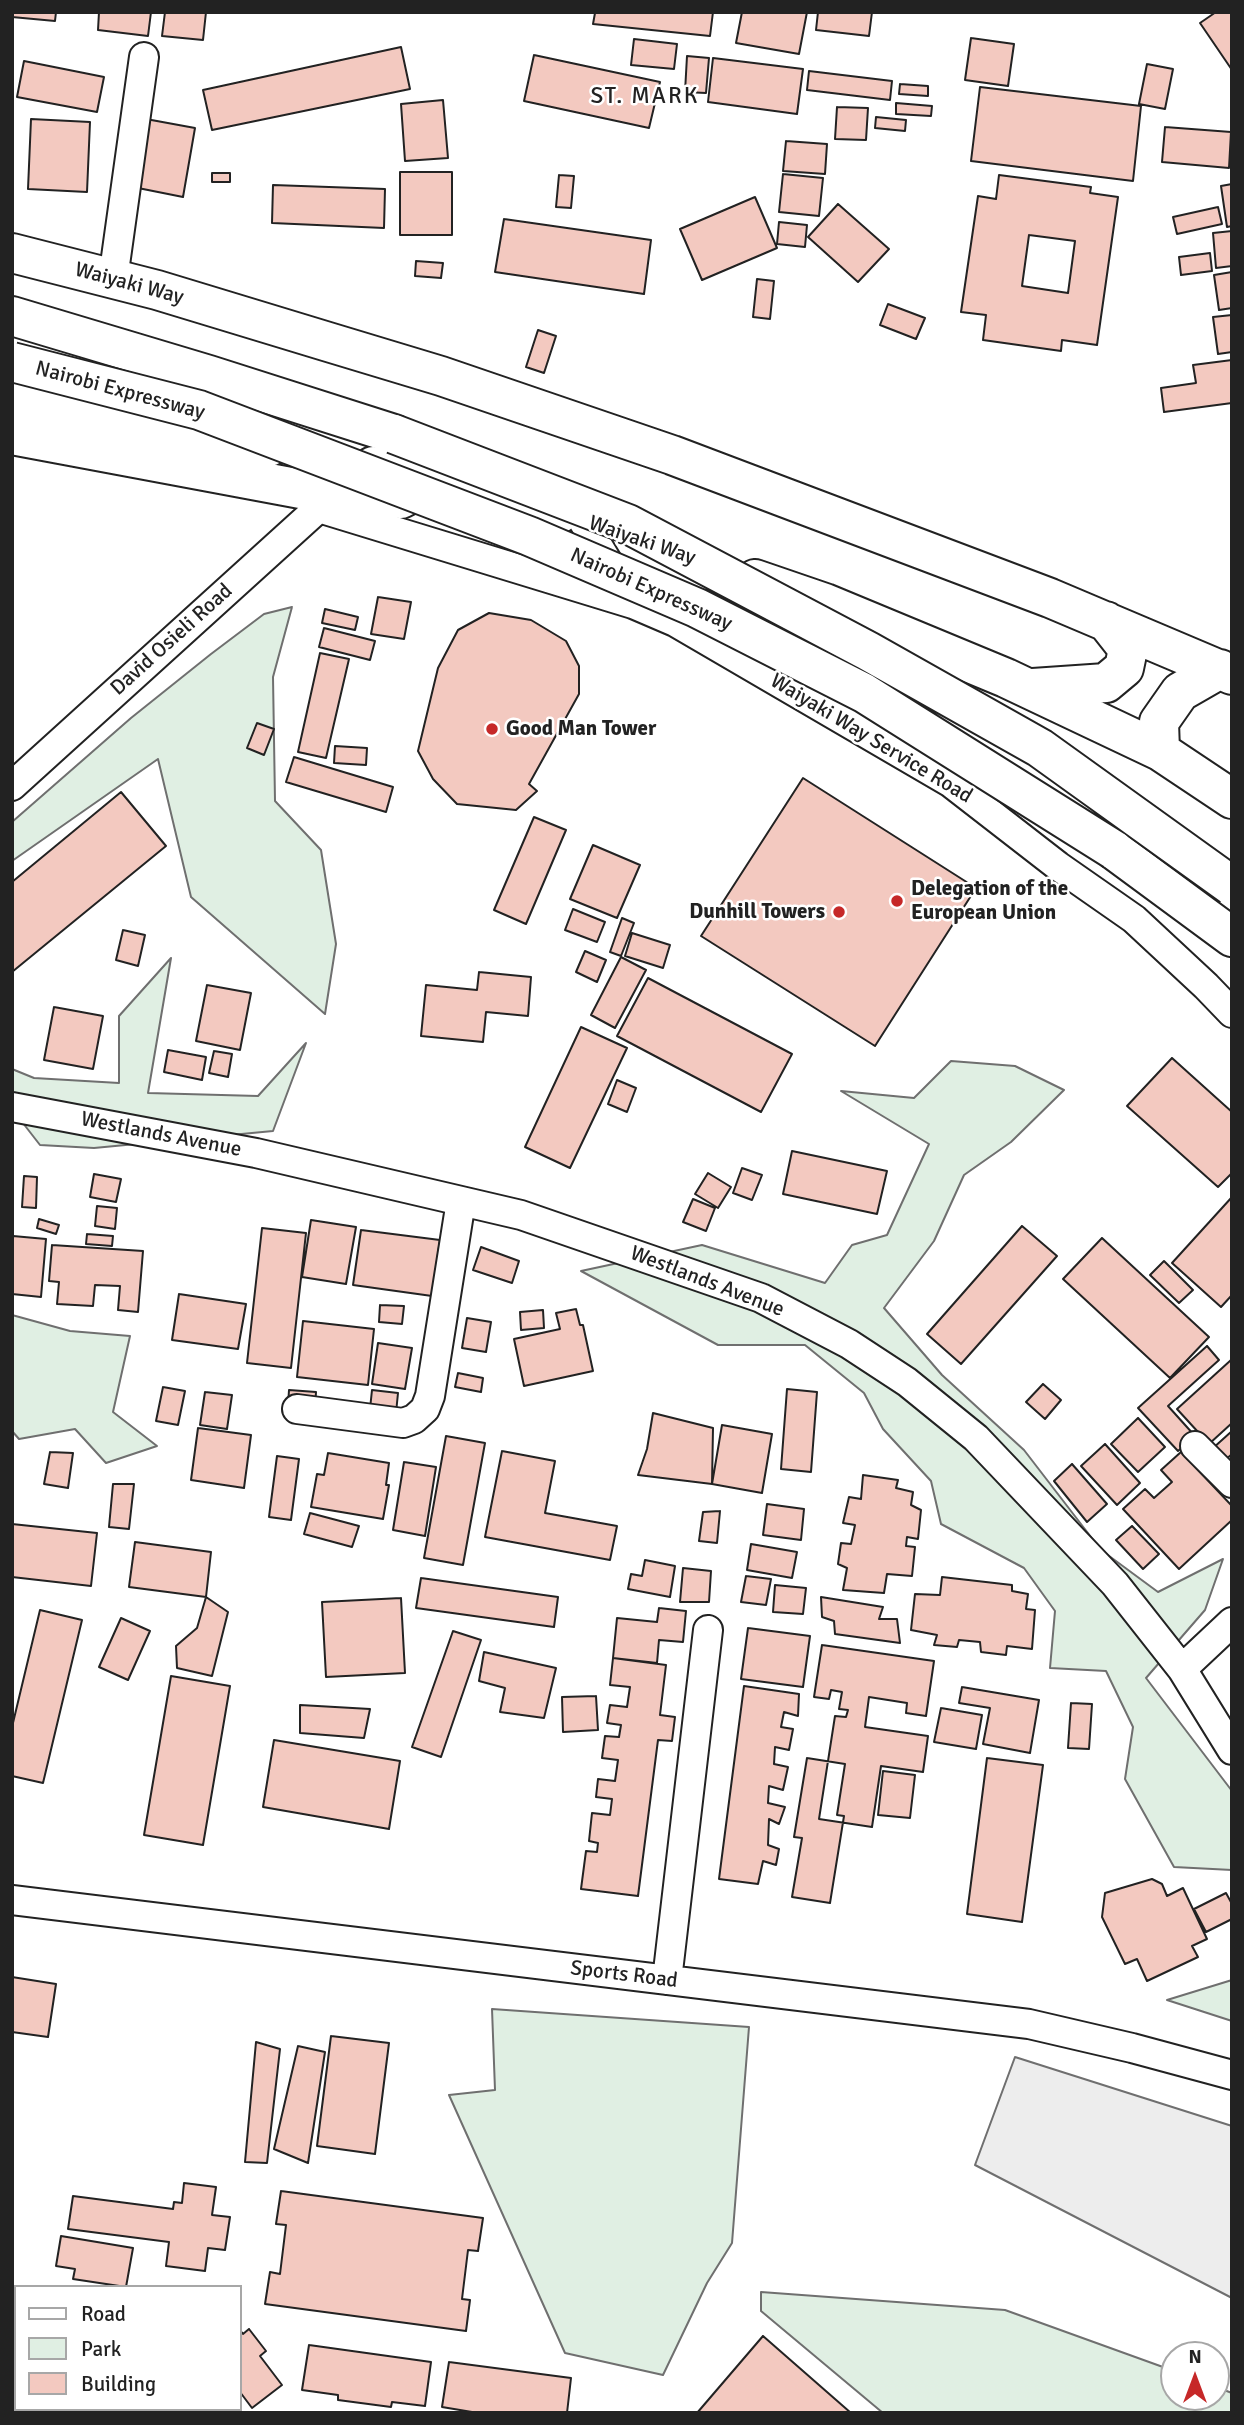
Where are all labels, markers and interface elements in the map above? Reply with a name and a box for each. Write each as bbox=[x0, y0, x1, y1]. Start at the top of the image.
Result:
district label: ST. MARK bbox=[592, 83, 698, 111]
street label: Waiyaki Way bbox=[72, 257, 186, 311]
street label: Nairobi Expressway bbox=[33, 356, 207, 426]
street label: Waiyaki Way bbox=[585, 511, 699, 571]
street label: Nairobi Expressway bbox=[566, 543, 736, 637]
street label: David Osieli Road bbox=[106, 579, 238, 701]
street label: Waiyaki Way Service Road bbox=[765, 669, 977, 809]
place label: Good Man Tower bbox=[506, 716, 656, 742]
marker: Good Man Tower bbox=[484, 721, 500, 737]
place label: Delegation of the European Union bbox=[911, 876, 1068, 926]
marker: Delegation of the European Union bbox=[889, 893, 905, 909]
place label: Dunhill Towers bbox=[689, 899, 825, 925]
marker: Dunhill Towers bbox=[831, 904, 847, 920]
street label: Westlands Avenue bbox=[79, 1107, 243, 1163]
street label: Westlands Avenue bbox=[626, 1241, 788, 1323]
street label: Sports Road bbox=[569, 1956, 679, 1994]
legend bbox=[14, 2285, 242, 2411]
text: Road bbox=[81, 2301, 126, 2327]
text: Park bbox=[81, 2336, 121, 2362]
north arrow bbox=[1160, 2341, 1230, 2411]
text: N bbox=[1188, 2345, 1202, 2369]
text: Building bbox=[81, 2371, 156, 2397]

